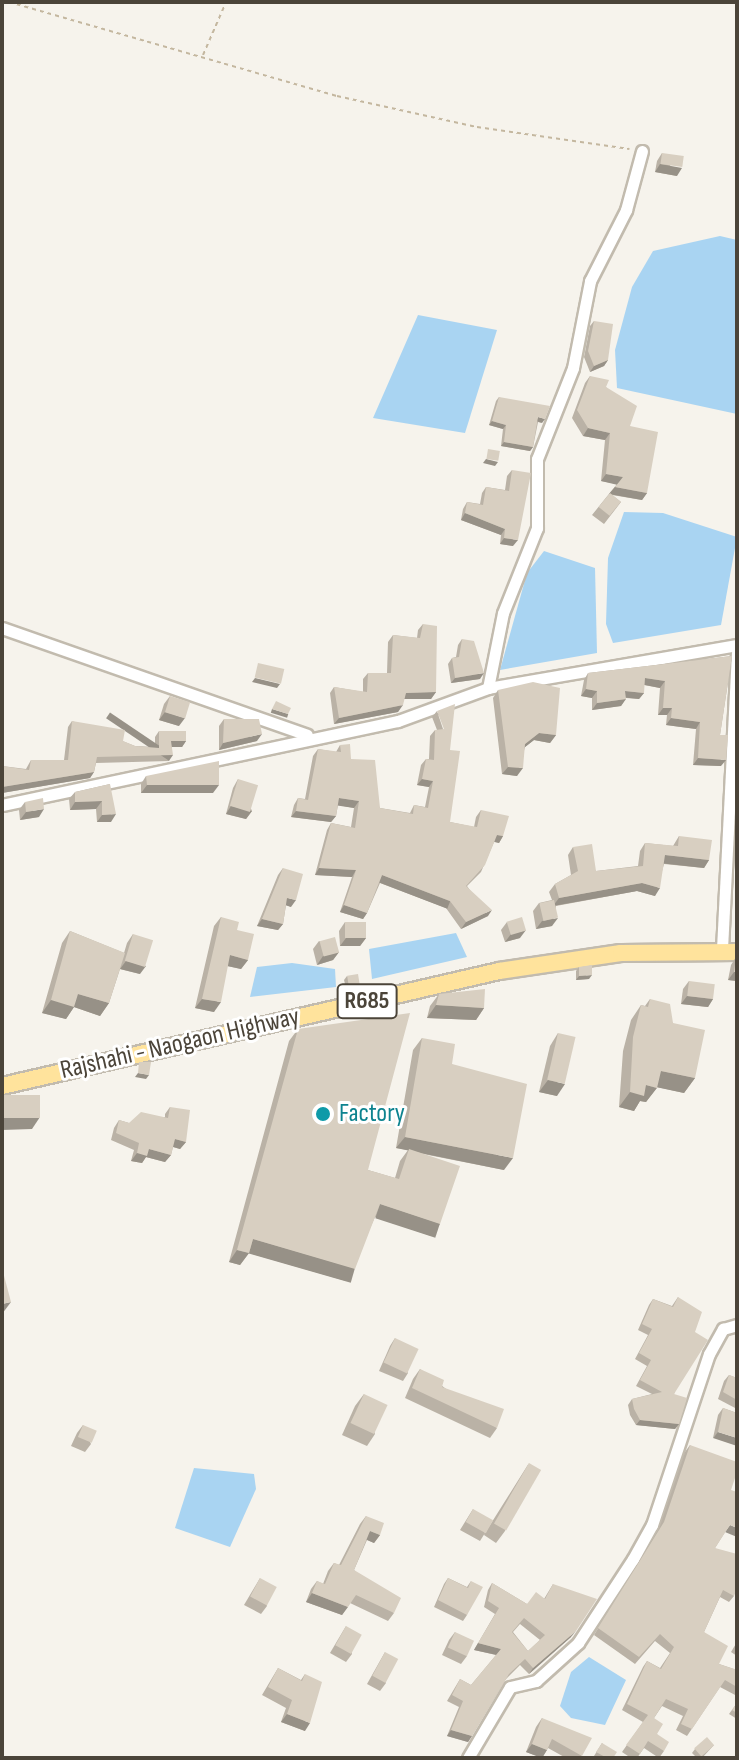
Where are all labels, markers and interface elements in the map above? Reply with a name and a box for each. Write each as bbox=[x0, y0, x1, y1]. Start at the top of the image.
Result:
road number: R685 bbox=[335, 981, 399, 1021]
street label: Rajshahi - Naogaon Highway bbox=[57, 1001, 303, 1087]
place label: Factory bbox=[339, 1098, 405, 1130]
marker: Factory bbox=[314, 1105, 332, 1123]

